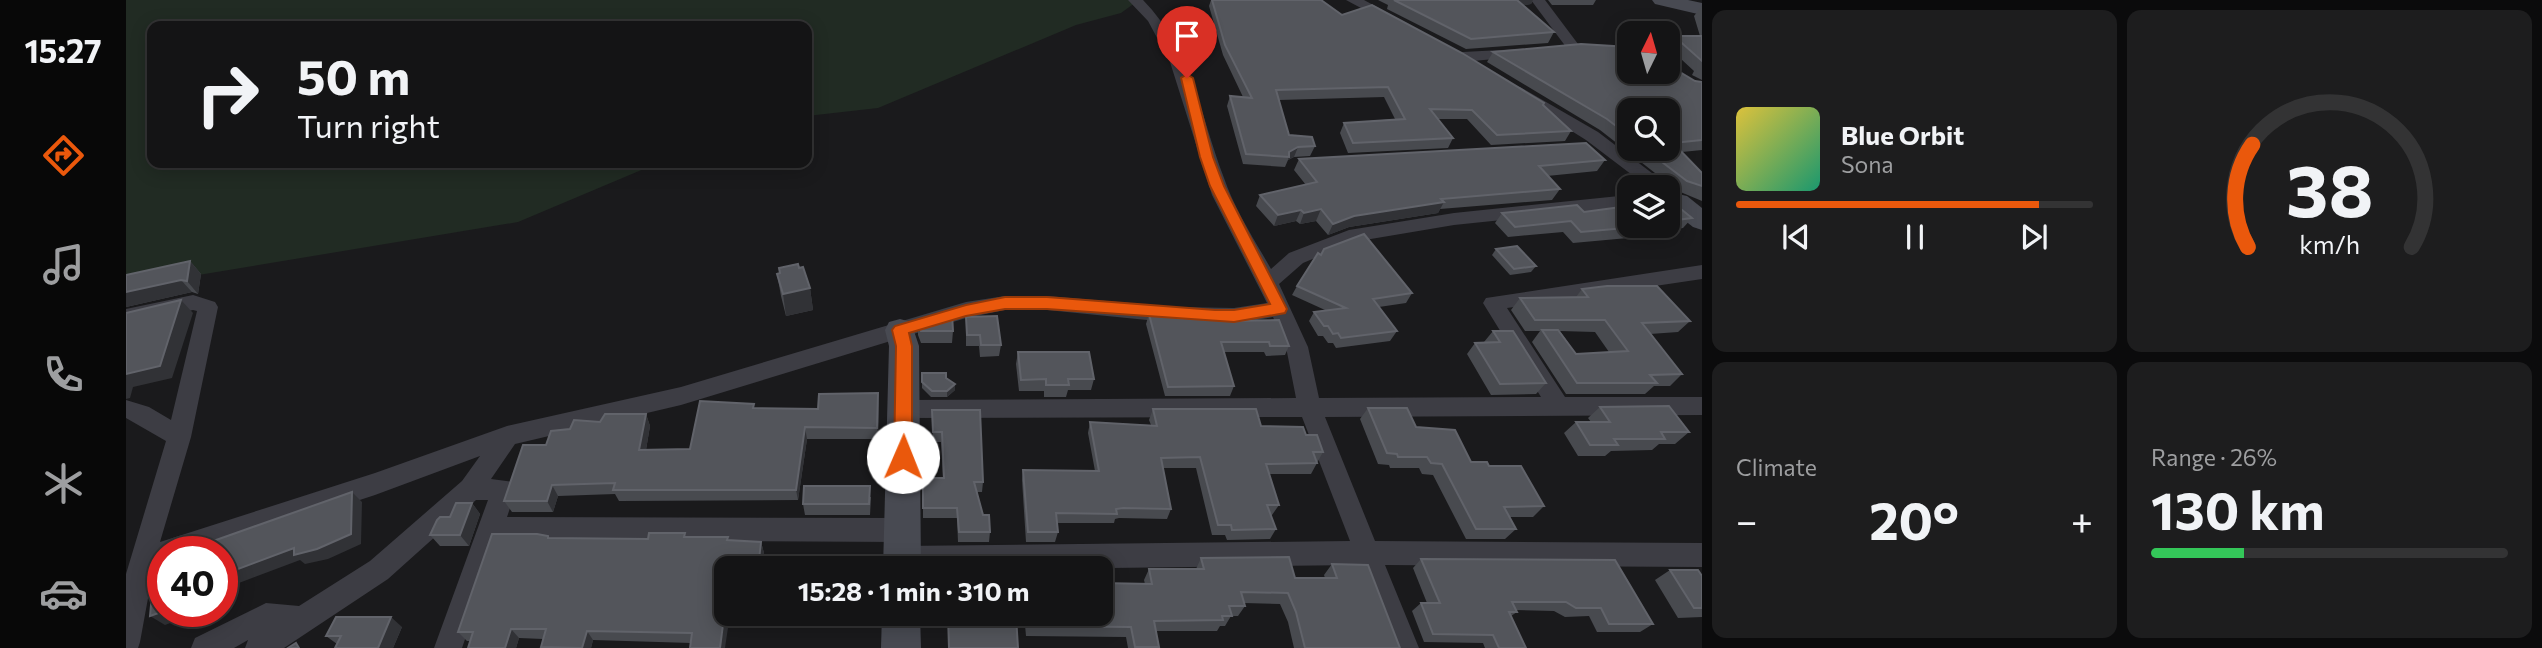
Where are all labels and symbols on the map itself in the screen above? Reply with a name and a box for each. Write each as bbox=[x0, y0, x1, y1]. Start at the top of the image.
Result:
pin bbox=[1157, 6, 1217, 78]
north arrow bbox=[1617, 21, 1680, 84]
position arrow bbox=[866, 420, 940, 494]
speed limit sign: 40 bbox=[147, 536, 238, 627]

